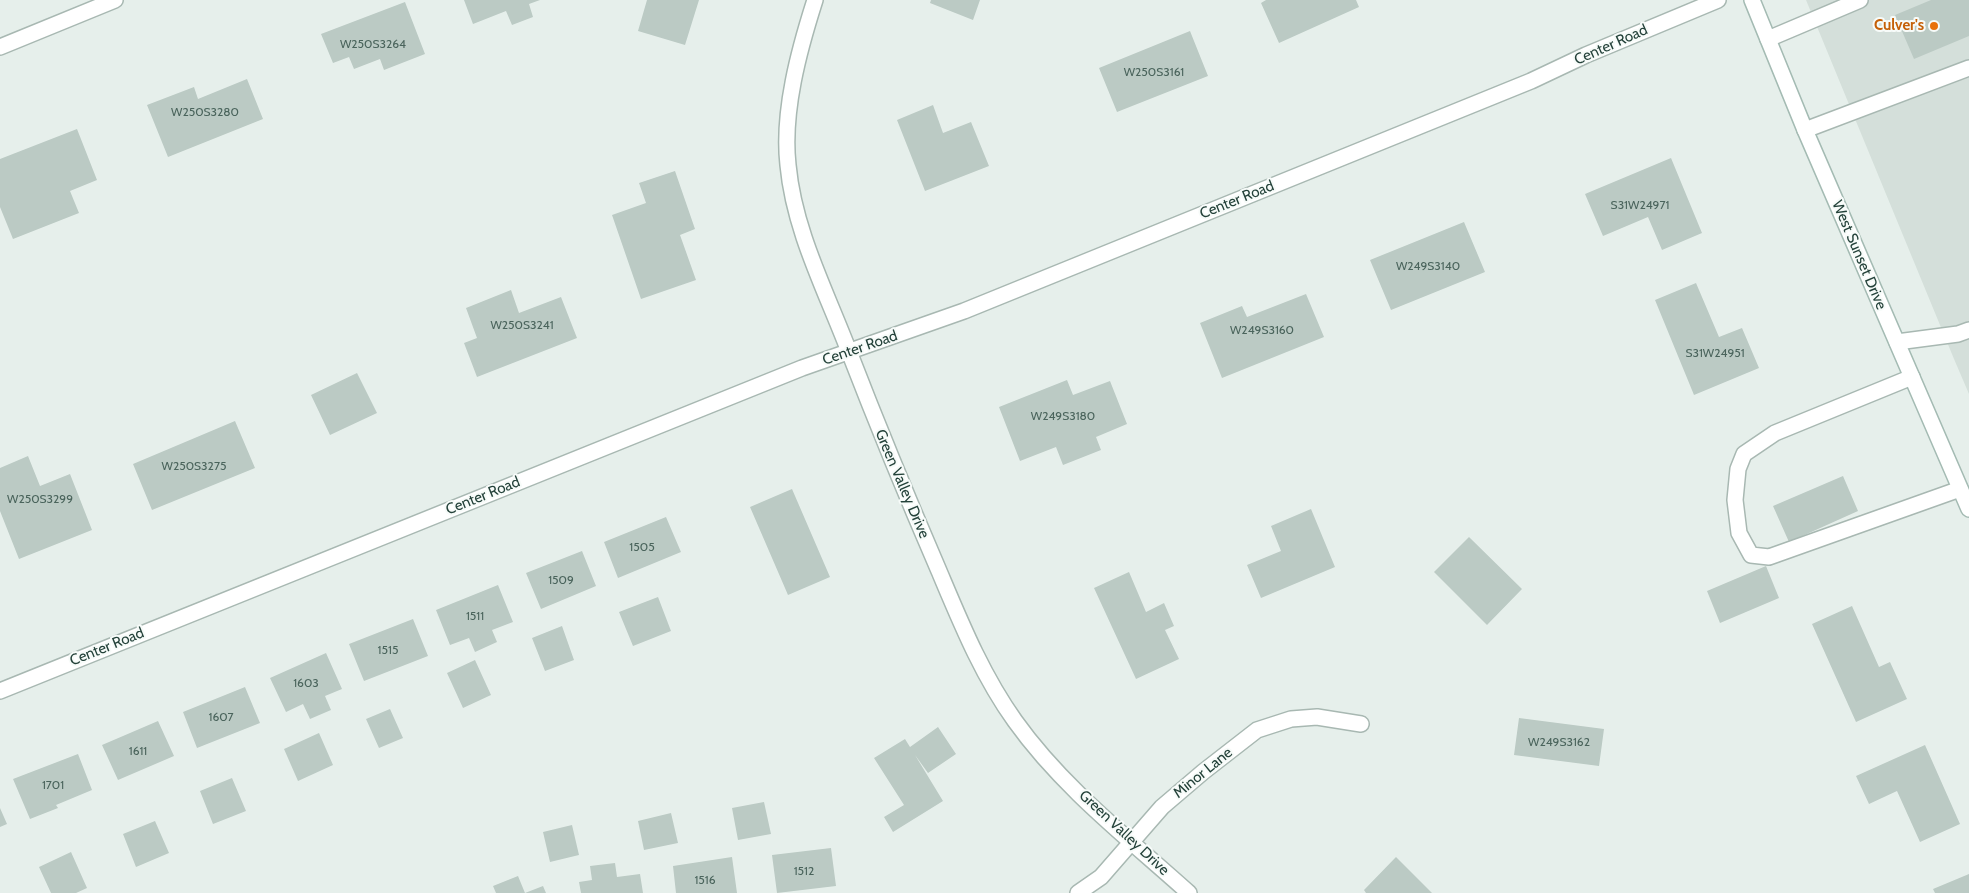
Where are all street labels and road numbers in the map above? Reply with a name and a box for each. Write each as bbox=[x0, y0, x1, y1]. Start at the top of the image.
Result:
street label: Center Road bbox=[1572, 21, 1650, 69]
street label: Center Road bbox=[1197, 177, 1277, 223]
street label: West Sunset Drive bbox=[1828, 198, 1890, 312]
street label: Center Road bbox=[820, 327, 900, 369]
street label: Green Valley Drive bbox=[871, 427, 933, 541]
street label: Center Road bbox=[443, 473, 523, 519]
street label: Center Road bbox=[67, 624, 147, 670]
street label: Minor Lane bbox=[1170, 744, 1236, 802]
street label: Green Valley Drive bbox=[1075, 787, 1173, 879]

